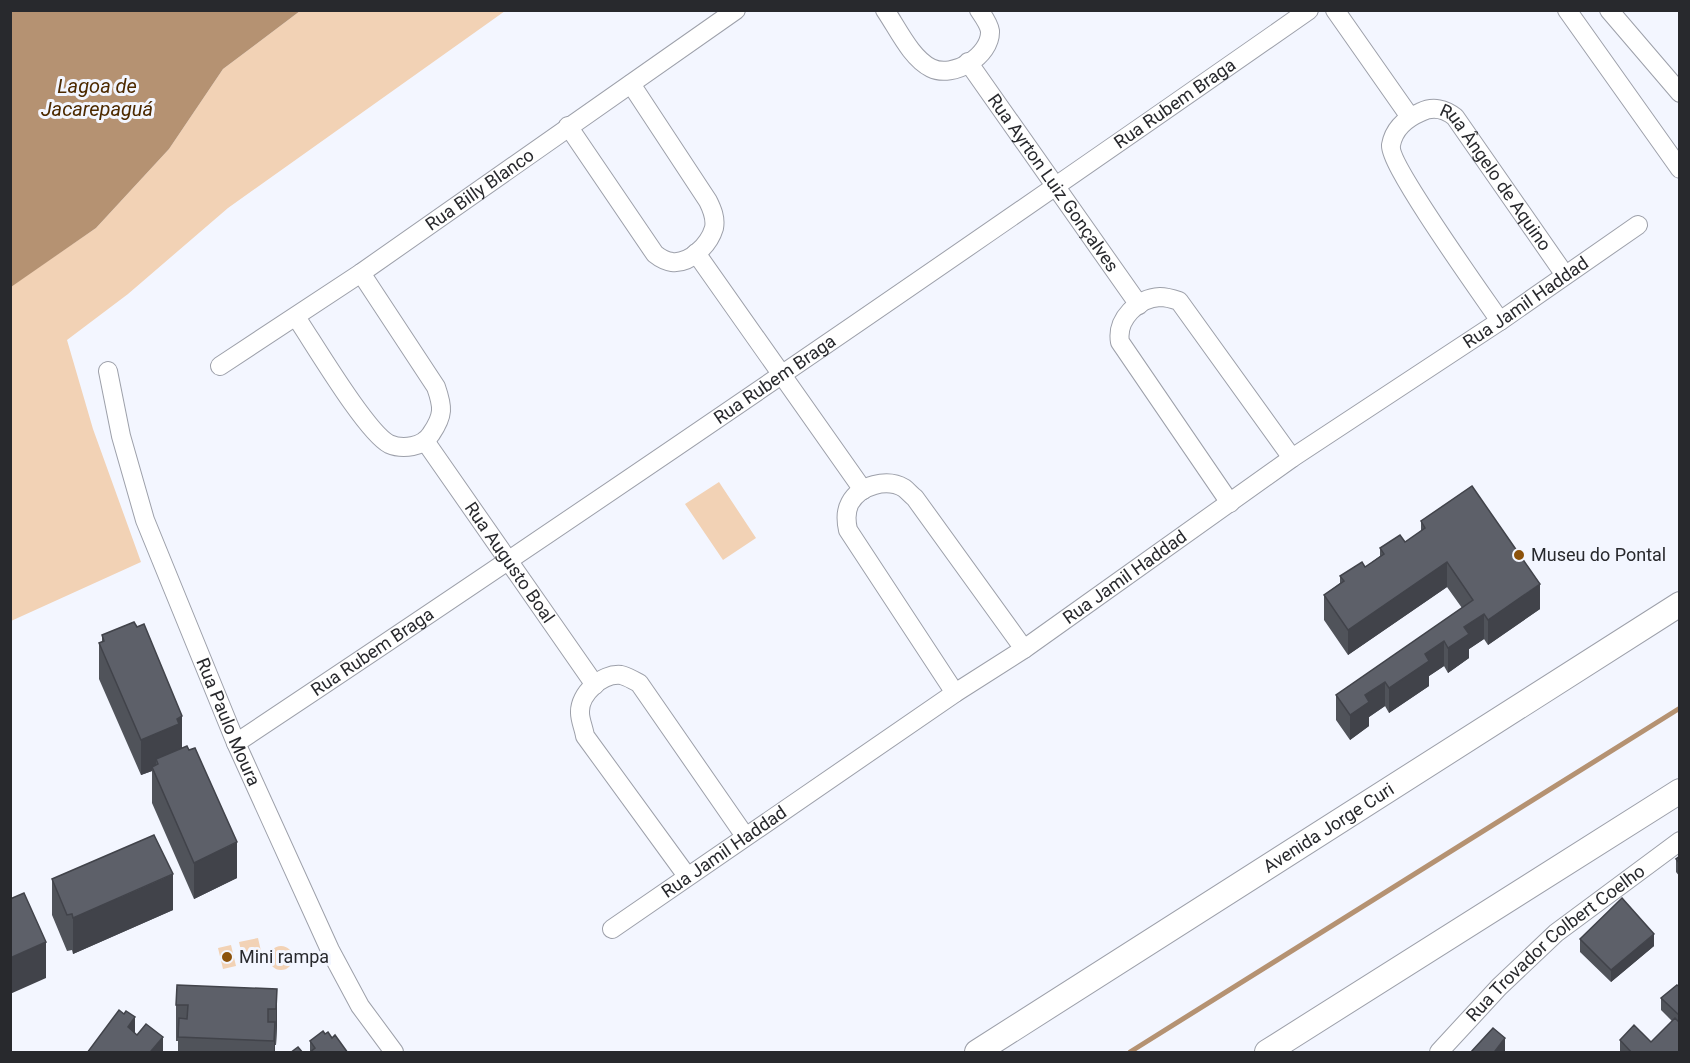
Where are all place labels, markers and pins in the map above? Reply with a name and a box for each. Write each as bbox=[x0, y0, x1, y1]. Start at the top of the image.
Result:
place label: Museu do Pontal bbox=[1531, 544, 1666, 565]
marker: Museu do Pontal bbox=[1512, 548, 1526, 562]
place label: Mini rampa bbox=[239, 946, 329, 967]
marker: Mini rampa bbox=[220, 950, 234, 964]

